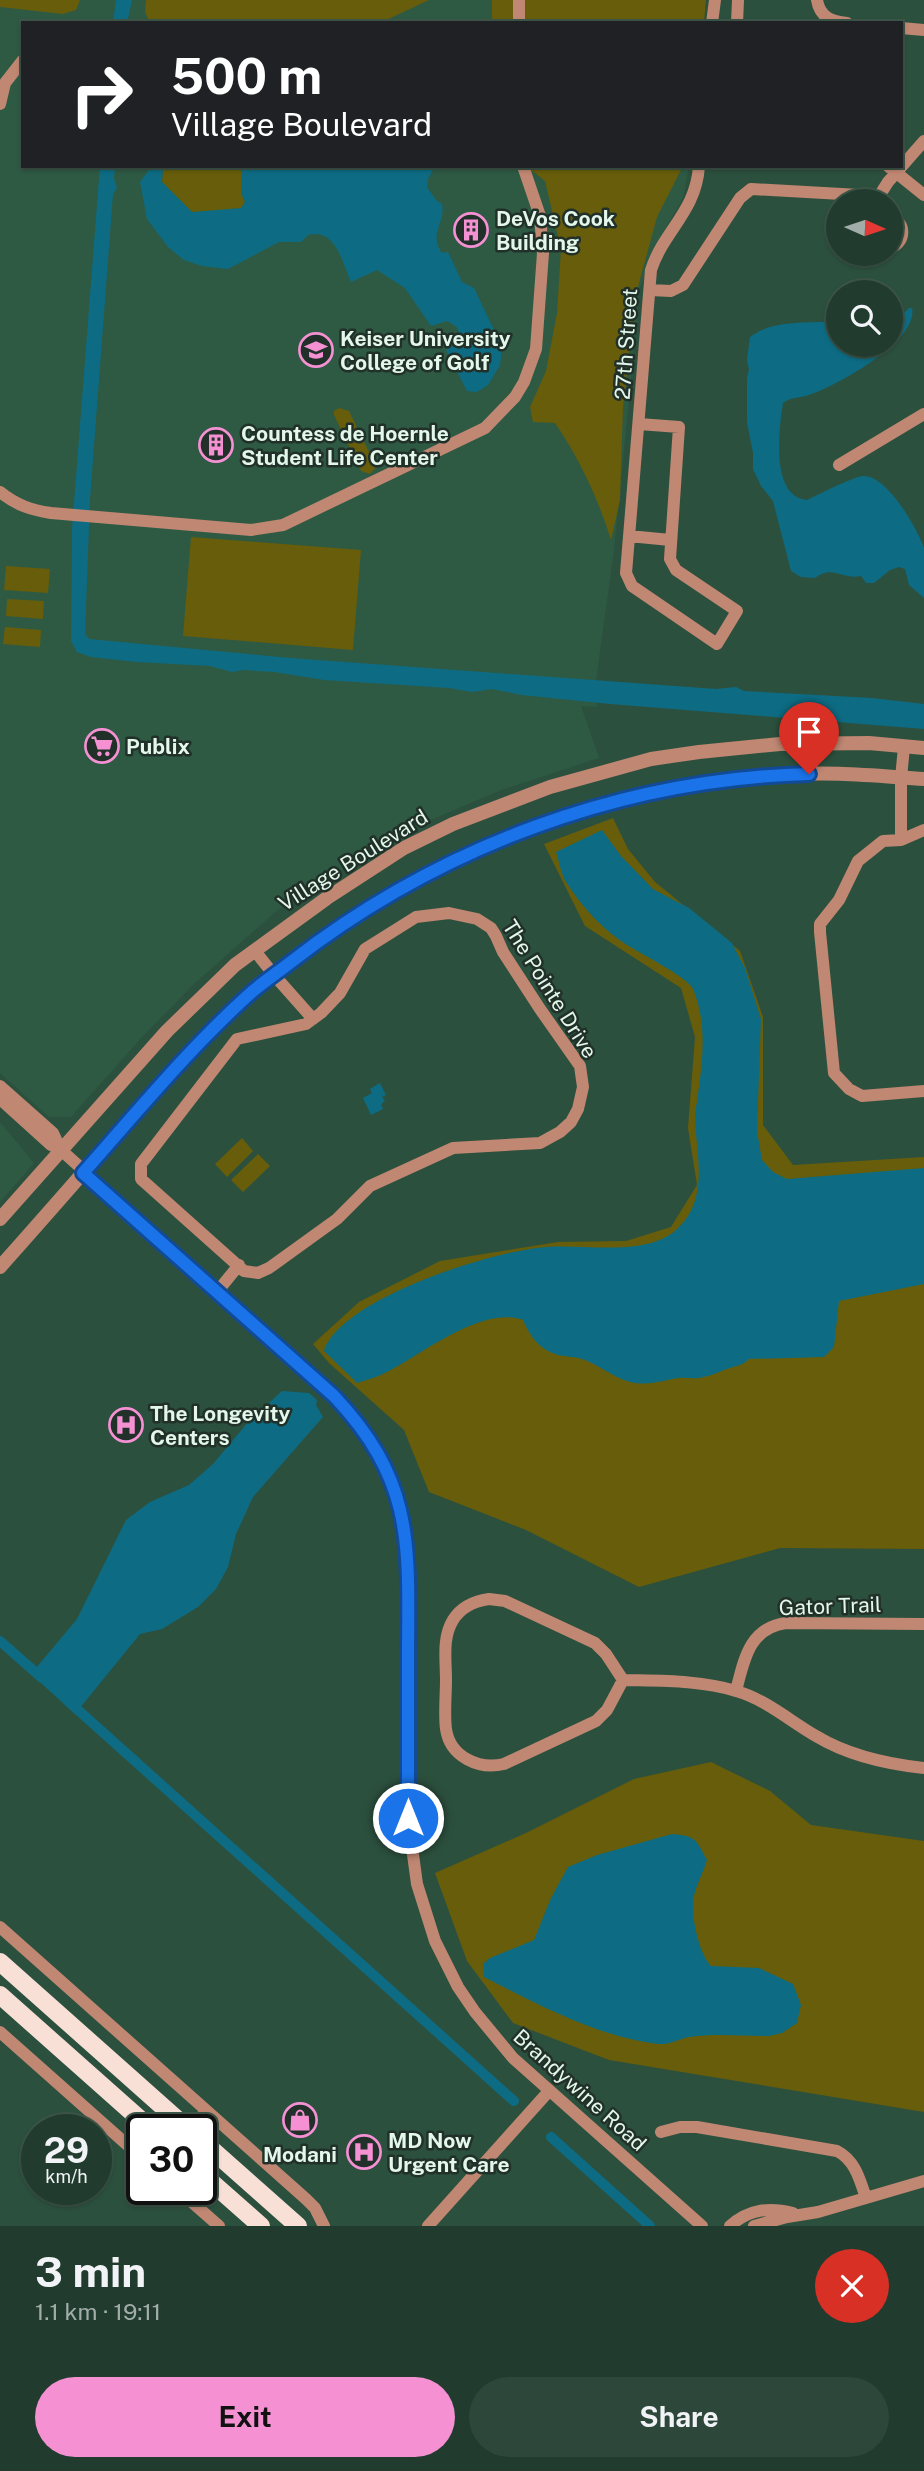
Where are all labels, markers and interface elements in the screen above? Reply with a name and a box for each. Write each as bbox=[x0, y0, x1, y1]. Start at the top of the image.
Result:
text: 500 m bbox=[171, 47, 322, 105]
icon: right bbox=[56, 49, 147, 140]
text: Village Boulevard bbox=[171, 106, 432, 143]
north arrow bbox=[826, 189, 903, 266]
map controls bbox=[826, 189, 903, 357]
place label: DeVos Cook Building bbox=[496, 206, 615, 255]
building icon: DeVos Cook Building bbox=[452, 211, 490, 249]
button: search bbox=[826, 280, 903, 357]
street label: 27th Street bbox=[610, 287, 642, 401]
place label: Keiser University College of Golf bbox=[340, 326, 511, 375]
school or university icon: Keiser University College of Golf bbox=[297, 331, 335, 369]
place label: Countess de Hoernle Student Life Center bbox=[241, 421, 449, 470]
building icon: Countess de Hoernle Student Life Center bbox=[197, 426, 235, 464]
pin bbox=[779, 702, 839, 774]
icon: arrive bbox=[790, 713, 828, 751]
supermarket icon: Publix bbox=[83, 727, 121, 765]
place label: Publix bbox=[126, 734, 190, 759]
street label: Village Boulevard bbox=[274, 804, 432, 916]
street label: The Pointe Drive bbox=[497, 915, 603, 1063]
place label: The Longevity Centers bbox=[150, 1401, 291, 1450]
hospital icon: The Longevity Centers bbox=[107, 1406, 145, 1444]
street label: Gator Trail bbox=[778, 1592, 882, 1620]
position arrow bbox=[371, 1781, 445, 1855]
street label: Brandywine Road bbox=[508, 2024, 652, 2156]
shop icon: Modani bbox=[281, 2101, 319, 2139]
speed limit sign: 30 bbox=[126, 2114, 217, 2205]
place label: MD Now Urgent Care bbox=[388, 2128, 510, 2177]
text: 29 bbox=[44, 2130, 89, 2171]
hospital icon: MD Now Urgent Care bbox=[345, 2133, 383, 2171]
place label: Modani bbox=[263, 2142, 337, 2167]
text: km/h bbox=[45, 2166, 88, 2187]
text: 3 min bbox=[35, 2247, 146, 2296]
button: close bbox=[815, 2249, 889, 2323]
text: 1.1 km · 19:11 bbox=[35, 2298, 161, 2325]
button: Exit bbox=[35, 2377, 455, 2457]
button: Share bbox=[469, 2377, 889, 2457]

